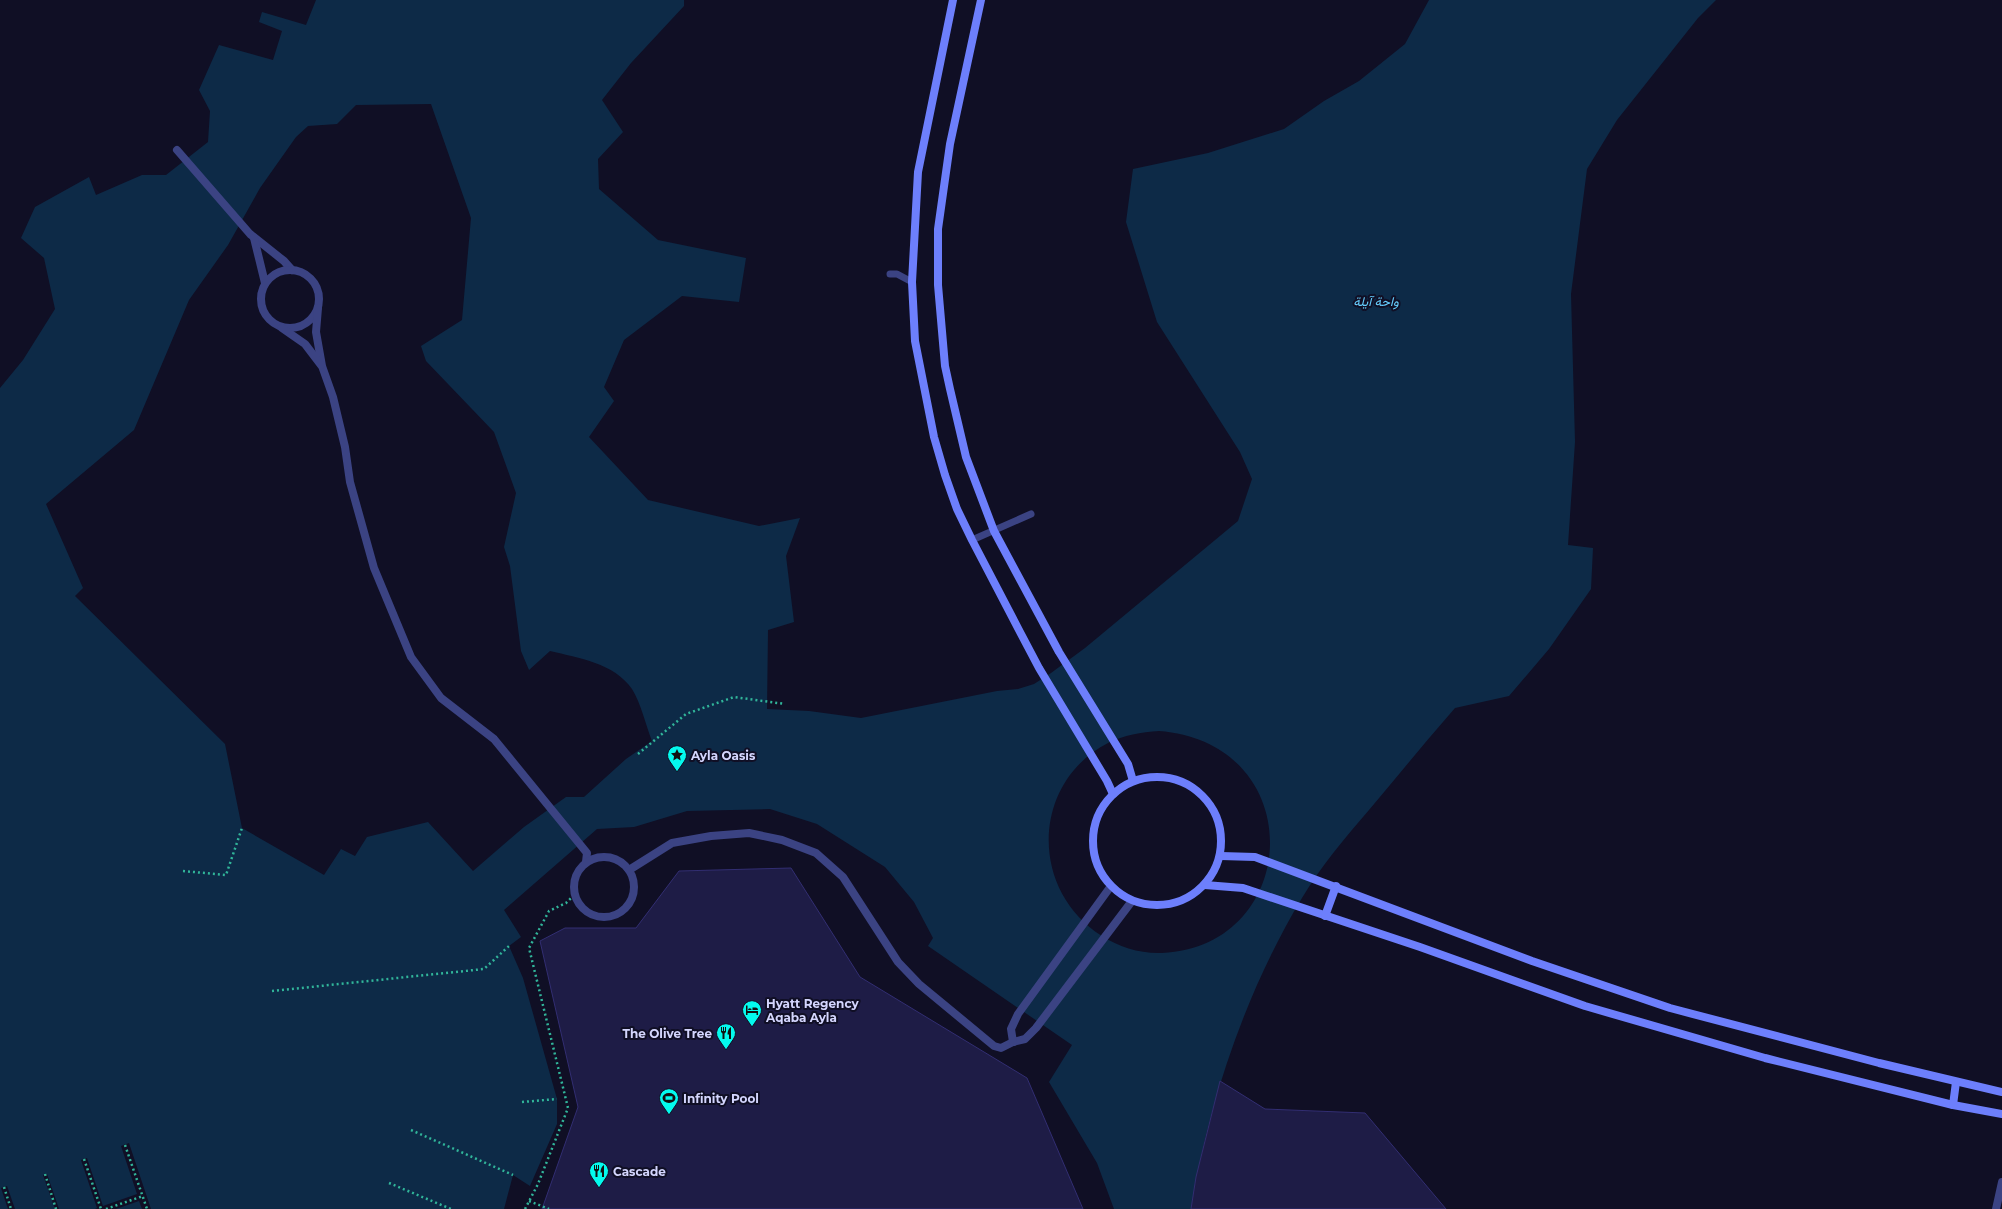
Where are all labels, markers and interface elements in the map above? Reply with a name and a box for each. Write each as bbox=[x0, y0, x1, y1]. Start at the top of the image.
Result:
water label: واحة آيلة bbox=[1353, 293, 1399, 310]
place icon: Ayla Oasis bbox=[666, 744, 688, 772]
place label: Ayla Oasis bbox=[690, 748, 756, 763]
place label: Hyatt Regency Aqaba Ayla bbox=[765, 996, 860, 1025]
hotel icon: Hyatt Regency Aqaba Ayla bbox=[741, 999, 763, 1027]
restaurant icon: The Olive Tree bbox=[715, 1022, 737, 1050]
place label: The Olive Tree bbox=[622, 1026, 712, 1041]
sports icon: Infinity Pool bbox=[658, 1087, 680, 1115]
place label: Infinity Pool bbox=[683, 1091, 759, 1106]
restaurant icon: Cascade bbox=[588, 1160, 610, 1188]
place label: Cascade bbox=[613, 1164, 666, 1179]

